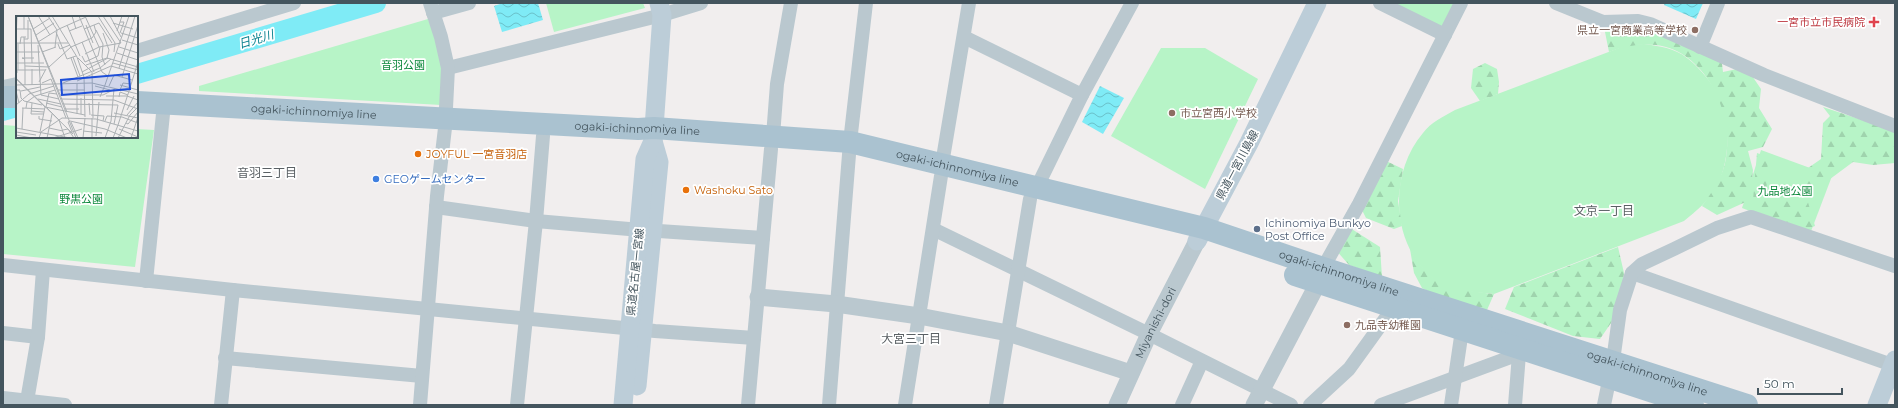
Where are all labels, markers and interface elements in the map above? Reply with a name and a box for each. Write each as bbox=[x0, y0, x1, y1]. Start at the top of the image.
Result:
place label: 一宮市立市民病院 bbox=[1777, 15, 1865, 29]
inset map bbox=[16, 16, 138, 138]
marker: 一宮市立市民病院 bbox=[1868, 16, 1880, 28]
place label: 県立一宮商業高等学校 bbox=[1577, 23, 1687, 37]
marker: 県立一宮商業高等学校 bbox=[1690, 25, 1700, 35]
water label: 日光川 bbox=[237, 26, 277, 51]
park label: 音羽公園 bbox=[381, 58, 425, 72]
street label: ogaki-ichinnomiya line bbox=[251, 101, 377, 122]
place label: 市立宮西小学校 bbox=[1180, 106, 1257, 120]
marker: 市立宮西小学校 bbox=[1167, 108, 1177, 118]
street label: ogaki-ichinnomiya line bbox=[574, 119, 701, 138]
street label: 県道一宮川島線 bbox=[1213, 128, 1261, 202]
street label: ogaki-ichinnomiya line bbox=[895, 146, 1021, 190]
place label: JOYFUL 一宮音羽店 bbox=[425, 147, 527, 161]
marker: JOYFUL 一宮音羽店 bbox=[413, 149, 423, 159]
district label: 音羽三丁目 bbox=[237, 165, 297, 180]
place label: GEOゲームセンター bbox=[384, 172, 486, 186]
marker: GEOゲームセンター bbox=[371, 174, 381, 184]
place label: Washoku Sato bbox=[694, 183, 773, 197]
park label: 九品地公園 bbox=[1758, 184, 1813, 198]
marker: Washoku Sato bbox=[681, 185, 691, 195]
park label: 野黒公園 bbox=[59, 192, 103, 206]
district label: 文京一丁目 bbox=[1574, 203, 1634, 218]
place label: Ichinomiya Bunkyo Post Office bbox=[1265, 216, 1371, 243]
marker: Ichinomiya Bunkyo Post Office bbox=[1252, 224, 1262, 234]
street label: 県道名古屋一宮線 bbox=[623, 228, 647, 316]
street label: ogaki-ichinnomiya line bbox=[1277, 247, 1401, 299]
street label: Miyanishi-dori bbox=[1132, 285, 1179, 360]
place label: 九品寺幼稚園 bbox=[1355, 318, 1421, 332]
marker: 九品寺幼稚園 bbox=[1342, 320, 1352, 330]
district label: 大宮三丁目 bbox=[881, 331, 941, 346]
street label: ogaki-ichinnomiya line bbox=[1585, 347, 1710, 399]
scale bar bbox=[1758, 370, 1842, 396]
text: 50 m bbox=[1764, 376, 1795, 391]

